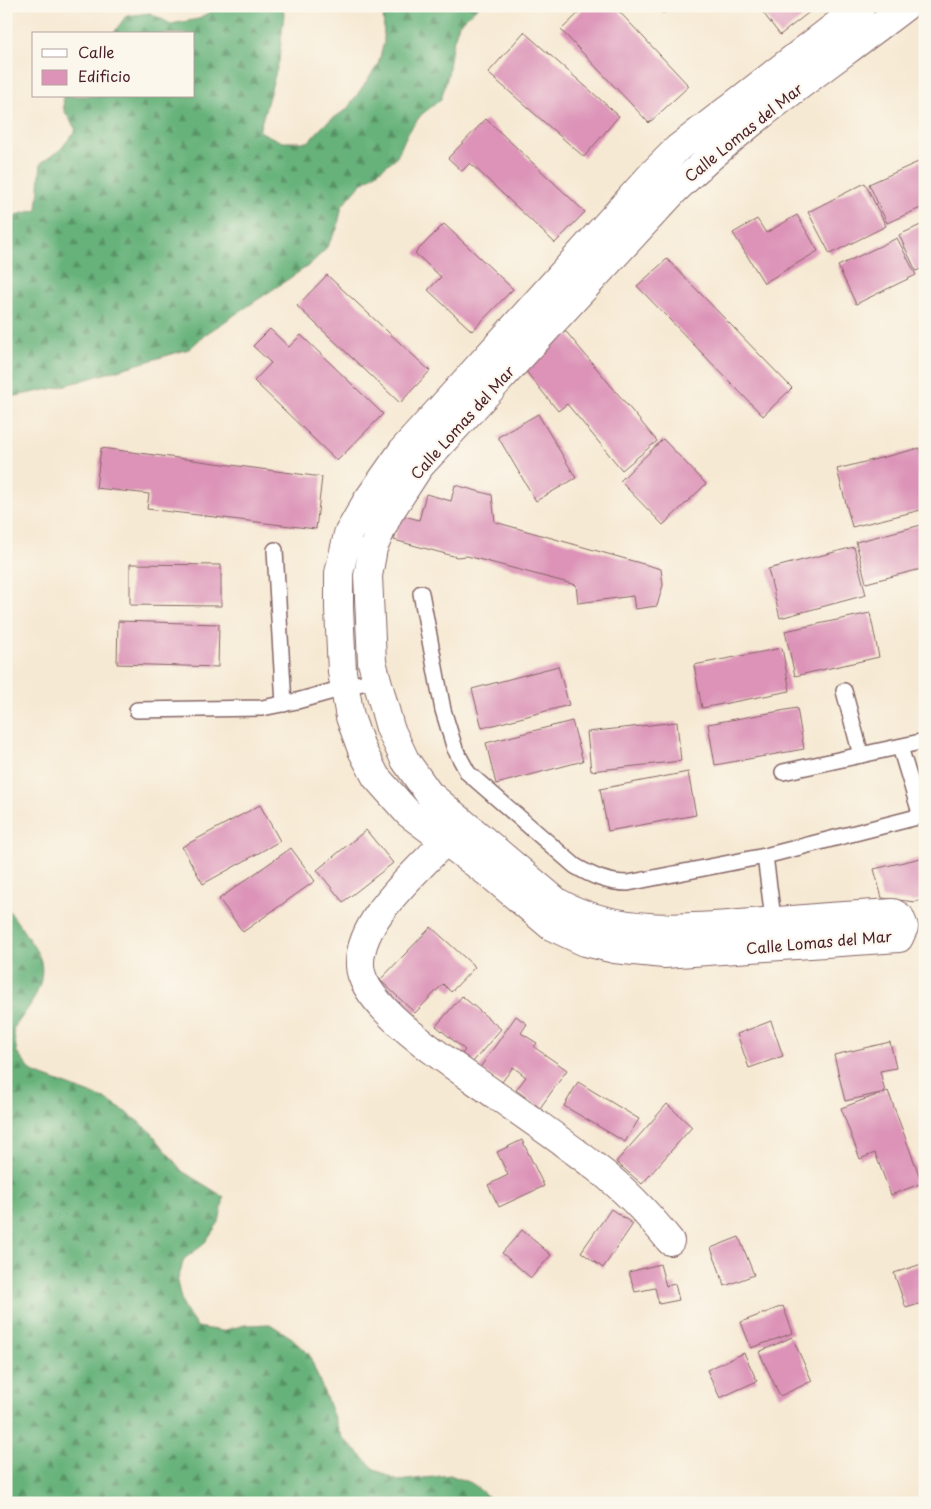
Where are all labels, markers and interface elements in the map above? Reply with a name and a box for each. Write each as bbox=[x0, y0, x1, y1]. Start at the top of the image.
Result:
legend bbox=[32, 32, 195, 98]
text: Calle bbox=[78, 40, 115, 63]
text: Edificio bbox=[78, 64, 131, 87]
street label: Calle Lomas del Mar bbox=[679, 77, 807, 187]
street label: Calle Lomas del Mar bbox=[404, 360, 520, 484]
street label: Calle Lomas del Mar bbox=[745, 924, 893, 959]

